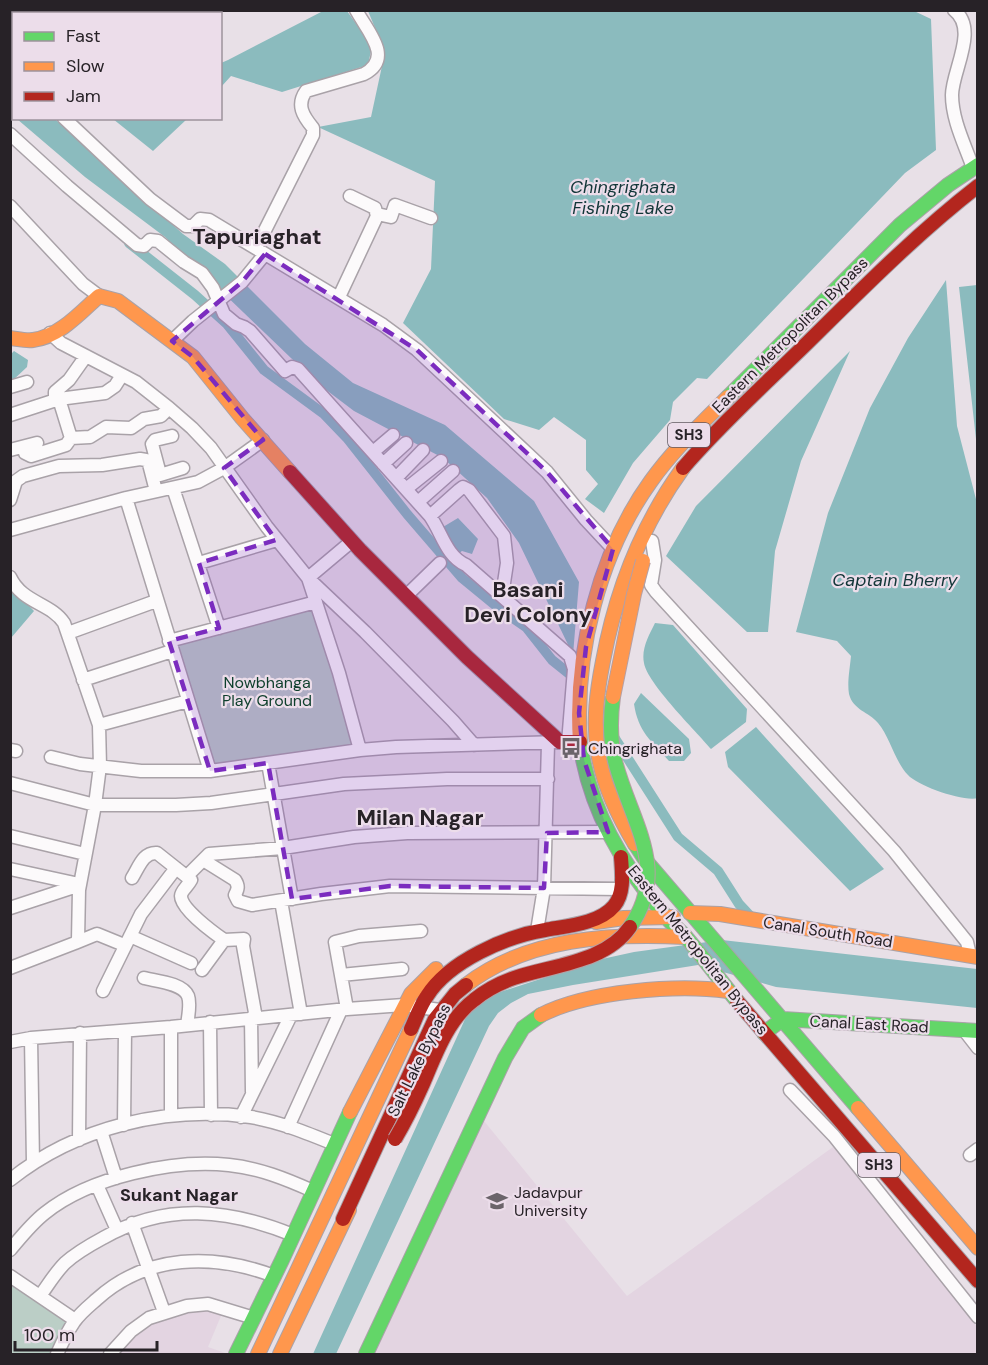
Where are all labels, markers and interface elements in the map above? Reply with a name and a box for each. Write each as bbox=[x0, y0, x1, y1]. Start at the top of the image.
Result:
legend bbox=[12, 12, 222, 120]
text: Fast bbox=[66, 24, 101, 48]
text: Slow bbox=[66, 54, 105, 78]
text: Jam bbox=[66, 84, 101, 108]
water label: Chingrighata Fishing Lake bbox=[570, 175, 676, 220]
district label: Tapuriaghat bbox=[193, 222, 322, 251]
street label: Eastern Metropolitan Bypass bbox=[708, 253, 872, 417]
road number: SH3 bbox=[668, 423, 710, 447]
water label: Captain Bherry bbox=[832, 568, 959, 592]
district label: Basani Devi Colony bbox=[464, 575, 592, 629]
park label: Nowbhanga Play Ground bbox=[222, 672, 312, 711]
bus stop icon: Chingrighata bbox=[559, 736, 583, 760]
place label: Chingrighata bbox=[588, 738, 682, 759]
district label: Milan Nagar bbox=[357, 803, 483, 832]
street label: Eastern Metropolitan Bypass bbox=[623, 861, 773, 1039]
street label: Canal South Road bbox=[762, 911, 894, 953]
street label: Salt Lake Bypass bbox=[383, 1000, 455, 1120]
street label: Canal East Road bbox=[809, 1010, 929, 1038]
road number: SH3 bbox=[858, 1153, 900, 1177]
place label: Jadavpur University bbox=[514, 1182, 588, 1221]
district label: Sukant Nagar bbox=[120, 1183, 238, 1207]
school or university icon: Jadavpur University bbox=[485, 1189, 509, 1213]
scale bar bbox=[15, 1314, 158, 1352]
text: 100 m bbox=[24, 1323, 75, 1347]

